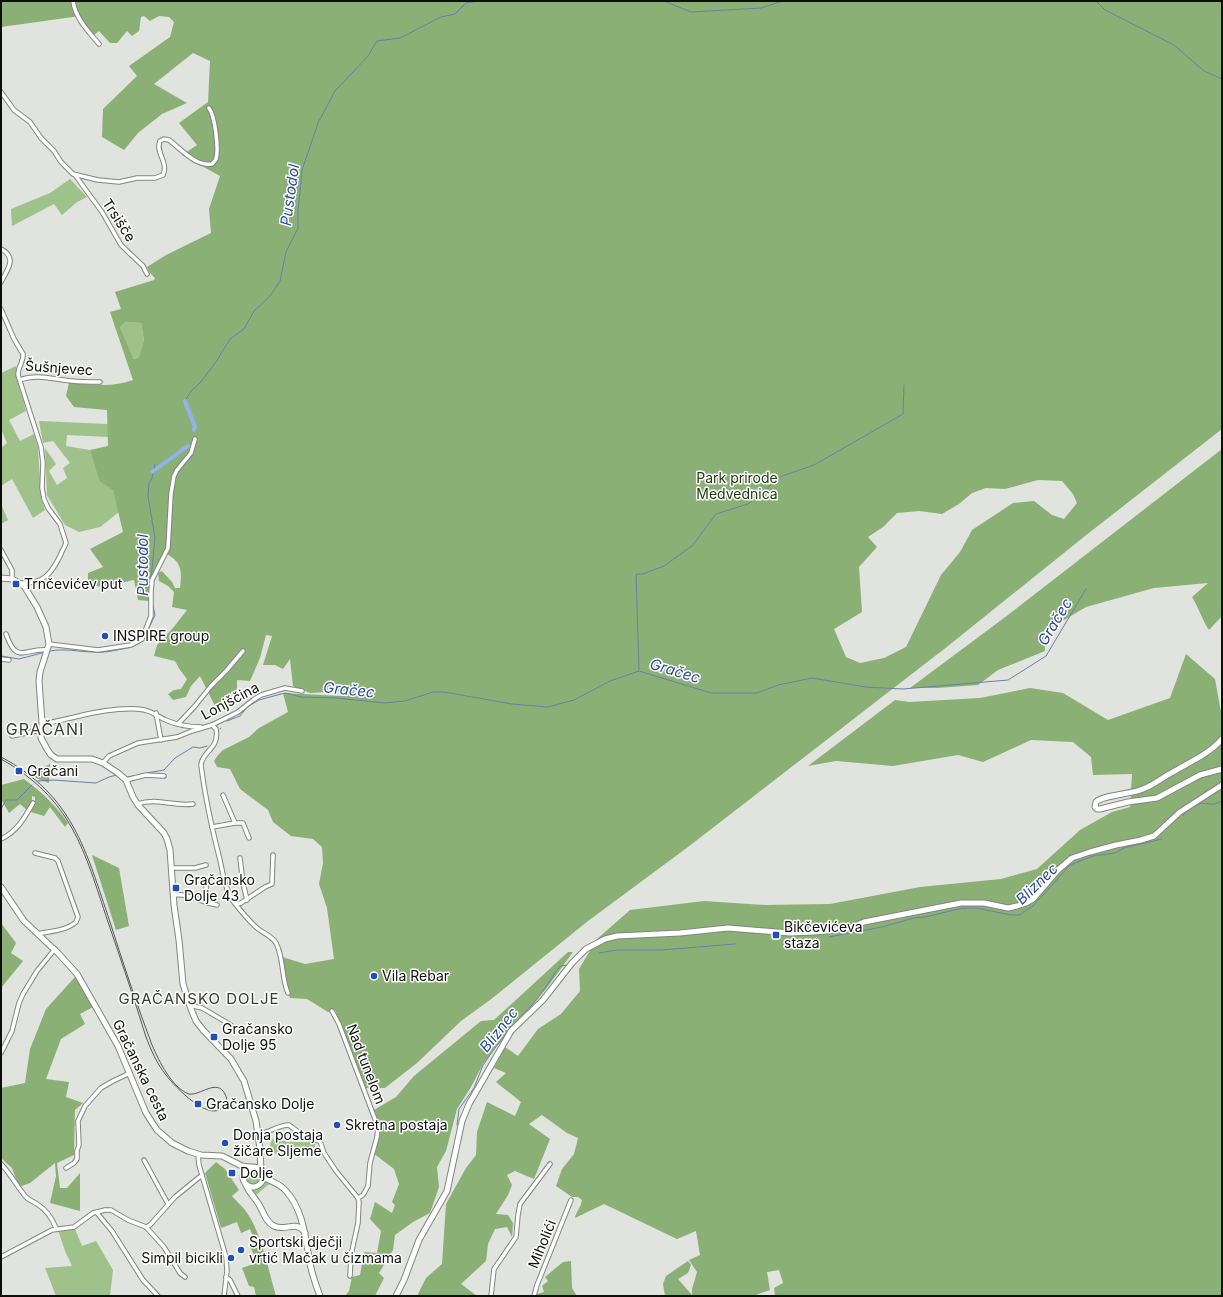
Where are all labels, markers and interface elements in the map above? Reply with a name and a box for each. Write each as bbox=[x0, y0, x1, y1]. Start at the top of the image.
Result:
water label: Pustodol bbox=[276, 163, 303, 227]
street label: Trsišče bbox=[99, 195, 140, 244]
street label: Šušnjevec bbox=[25, 357, 94, 378]
park label: Park prirode Medvednica bbox=[696, 469, 778, 502]
water label: Pustodol bbox=[133, 534, 152, 596]
place label: Trnčevićev put bbox=[24, 575, 123, 592]
marker: Trnčevićev put bbox=[11, 579, 21, 589]
water label: Gračec bbox=[1033, 594, 1076, 649]
place label: INSPIRE group bbox=[113, 627, 209, 644]
marker: INSPIRE group bbox=[100, 631, 110, 641]
water label: Gračec bbox=[648, 654, 703, 687]
water label: Gračec bbox=[322, 677, 376, 702]
street label: Lonjščina bbox=[198, 678, 262, 723]
district label: GRAČANI bbox=[6, 719, 84, 739]
place label: Gračani bbox=[27, 762, 78, 779]
marker: Gračani bbox=[14, 766, 24, 776]
water label: Bliznec bbox=[1012, 859, 1062, 908]
place label: Gračansko Dolje 43 bbox=[184, 871, 255, 904]
marker: Gračansko Dolje 43 bbox=[171, 883, 181, 893]
place label: Bikčevićeva staza bbox=[784, 918, 863, 951]
marker: Bikčevićeva staza bbox=[771, 930, 781, 940]
place label: Vila Rebar bbox=[382, 967, 449, 984]
marker: Vila Rebar bbox=[369, 971, 379, 981]
district label: GRAČANSKO DOLJE bbox=[118, 989, 280, 1008]
water label: Bliznec bbox=[475, 1003, 522, 1056]
street label: Gračanska cesta bbox=[110, 1016, 173, 1123]
place label: Gračansko Dolje 95 bbox=[222, 1020, 293, 1053]
street label: Nad tunelom bbox=[343, 1021, 390, 1106]
marker: Gračansko Dolje 95 bbox=[209, 1032, 219, 1042]
place label: Gračansko Dolje bbox=[206, 1095, 314, 1112]
marker: Gračansko Dolje bbox=[193, 1099, 203, 1109]
place label: Skretna postaja bbox=[345, 1116, 448, 1133]
marker: Skretna postaja bbox=[332, 1120, 342, 1130]
place label: Donja postaja žičare Sljeme bbox=[233, 1126, 323, 1159]
marker: Donja postaja žičare Sljeme bbox=[220, 1138, 230, 1148]
place label: Dolje bbox=[240, 1164, 273, 1181]
marker: Dolje bbox=[227, 1168, 237, 1178]
street label: Miholići bbox=[524, 1217, 559, 1271]
place label: Sportski dječji vrtić Mačak u čizmama bbox=[249, 1233, 402, 1266]
marker: Sportski dječji vrtić Mačak u čizmama bbox=[236, 1245, 246, 1255]
place label: Simpil bicikli bbox=[141, 1249, 223, 1266]
marker: Simpil bicikli bbox=[226, 1253, 236, 1263]

